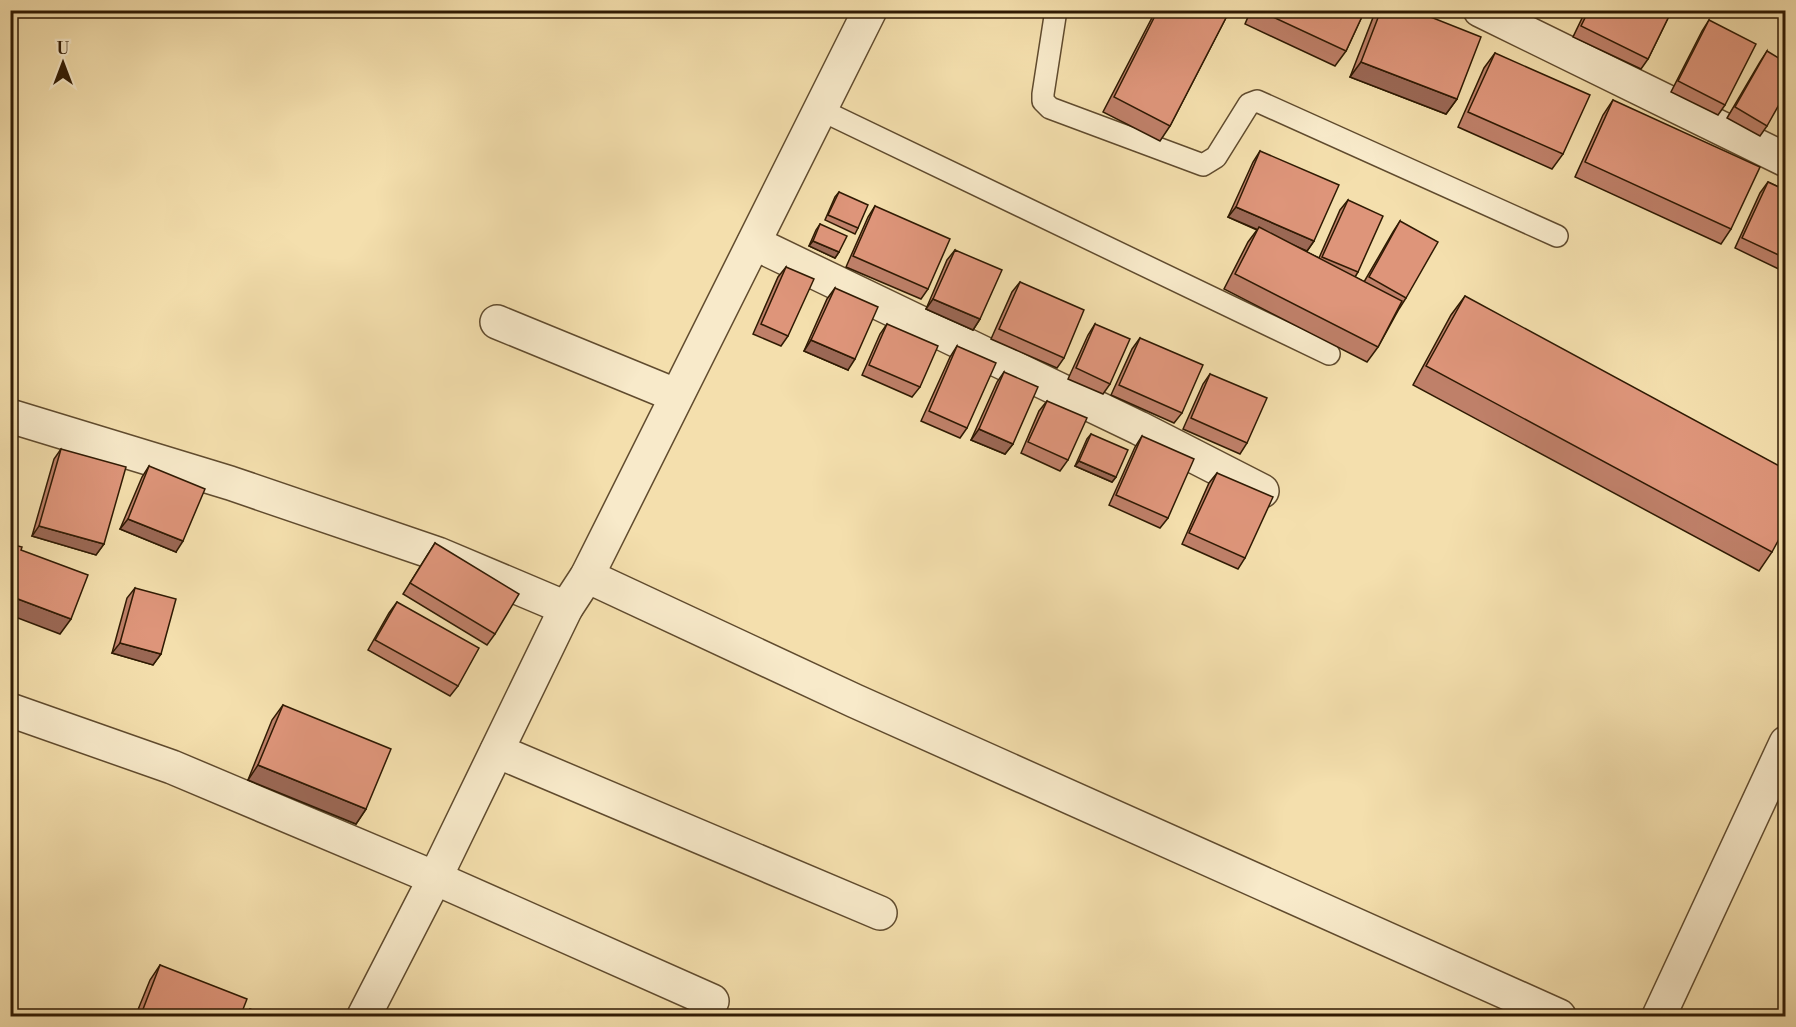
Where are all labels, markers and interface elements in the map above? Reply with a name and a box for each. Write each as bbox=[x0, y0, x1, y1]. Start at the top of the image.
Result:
north arrow bbox=[33, 33, 93, 93]
text: U bbox=[57, 39, 70, 59]

